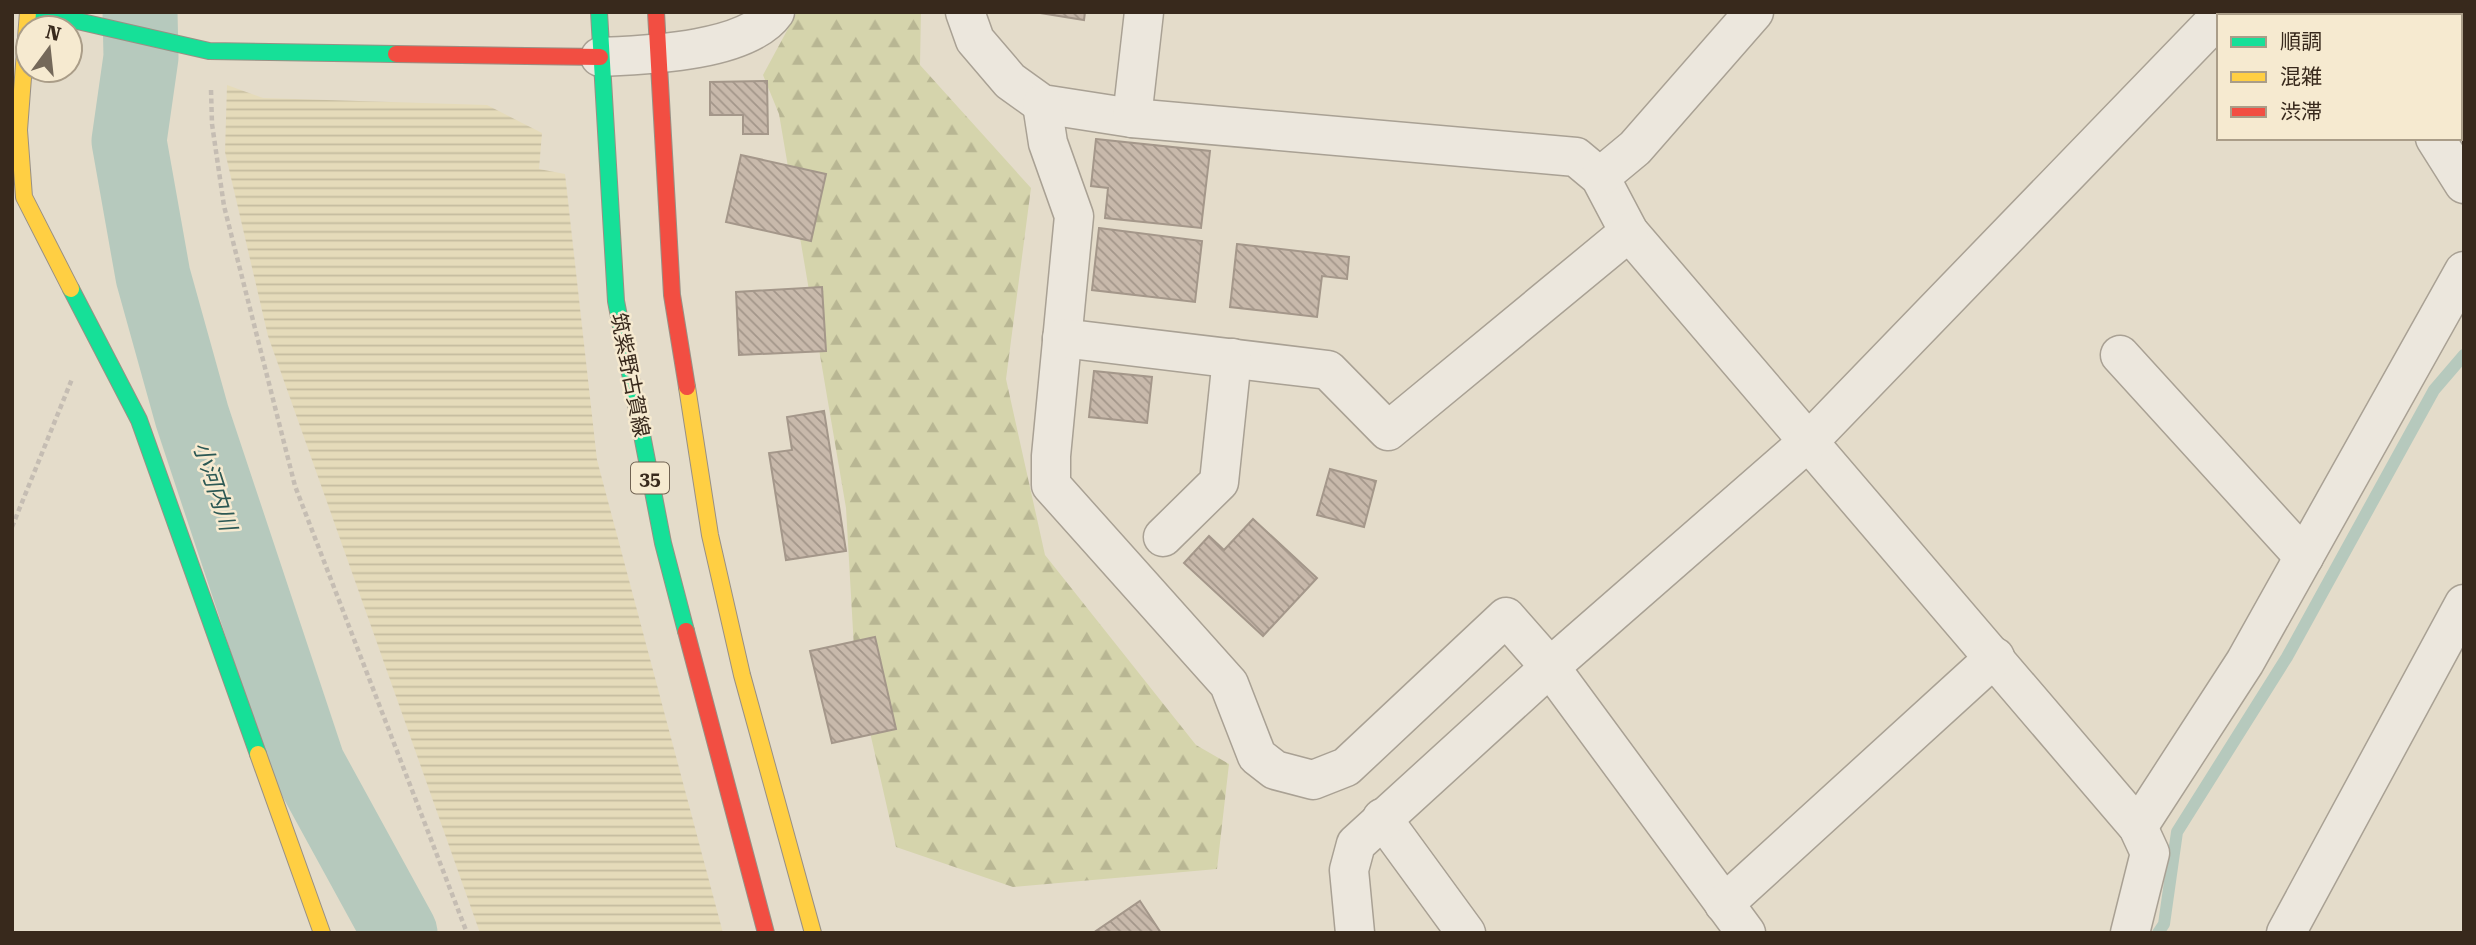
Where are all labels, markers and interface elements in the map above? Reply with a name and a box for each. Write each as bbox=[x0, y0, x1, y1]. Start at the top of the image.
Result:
north arrow bbox=[14, 14, 84, 84]
legend bbox=[2217, 14, 2462, 140]
text: N bbox=[43, 20, 64, 46]
text: 順調 bbox=[2280, 30, 2322, 54]
text: 混雑 bbox=[2280, 65, 2322, 89]
text: 渋滞 bbox=[2280, 100, 2322, 124]
street label: 筑紫野古賀線 bbox=[606, 311, 654, 439]
water label: 小河内川 bbox=[187, 438, 243, 537]
road number: 35 bbox=[631, 463, 669, 494]

